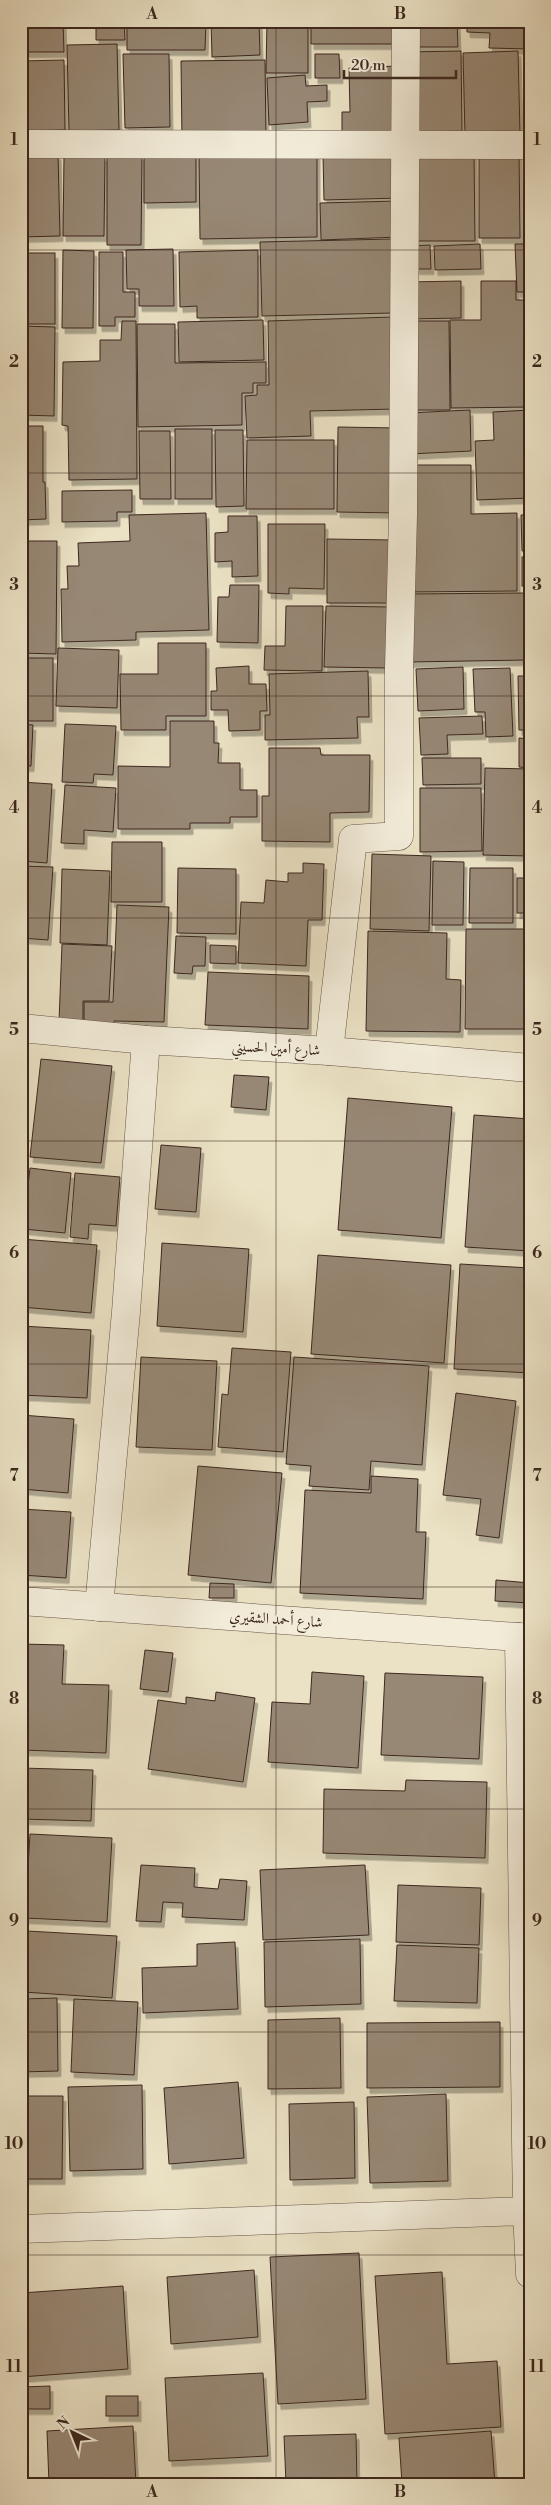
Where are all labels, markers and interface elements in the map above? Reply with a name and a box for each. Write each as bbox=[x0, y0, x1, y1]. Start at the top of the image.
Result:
text: A bbox=[145, 4, 158, 24]
text: B bbox=[394, 4, 406, 24]
scale bar bbox=[344, 48, 456, 80]
text: 20 m bbox=[351, 56, 386, 75]
text: 1 bbox=[10, 130, 18, 150]
text: 1 bbox=[533, 130, 541, 150]
text: 2 bbox=[9, 352, 19, 372]
text: 2 bbox=[532, 352, 542, 372]
text: 3 bbox=[9, 575, 19, 595]
text: 3 bbox=[532, 575, 542, 595]
text: 4 bbox=[9, 798, 20, 818]
text: 4 bbox=[532, 798, 543, 818]
text: 5 bbox=[9, 1020, 19, 1040]
text: 5 bbox=[532, 1020, 542, 1040]
street label: شارع أمين الحسيني bbox=[231, 1035, 321, 1064]
text: 6 bbox=[9, 1243, 19, 1263]
text: 6 bbox=[532, 1243, 542, 1263]
text: 7 bbox=[9, 1466, 19, 1486]
text: 7 bbox=[532, 1466, 542, 1486]
street label: شارع أحمد الشقيري bbox=[228, 1605, 323, 1635]
text: 8 bbox=[9, 1689, 19, 1709]
text: 8 bbox=[532, 1689, 542, 1709]
text: 9 bbox=[9, 1911, 19, 1931]
text: 9 bbox=[532, 1911, 542, 1931]
text: 10 bbox=[5, 2134, 23, 2154]
text: 10 bbox=[528, 2134, 546, 2154]
text: 11 bbox=[6, 2357, 22, 2377]
text: 11 bbox=[529, 2357, 545, 2377]
north arrow bbox=[48, 2408, 98, 2458]
text: N bbox=[54, 2413, 74, 2434]
text: A bbox=[145, 2482, 158, 2502]
text: B bbox=[394, 2482, 406, 2502]

